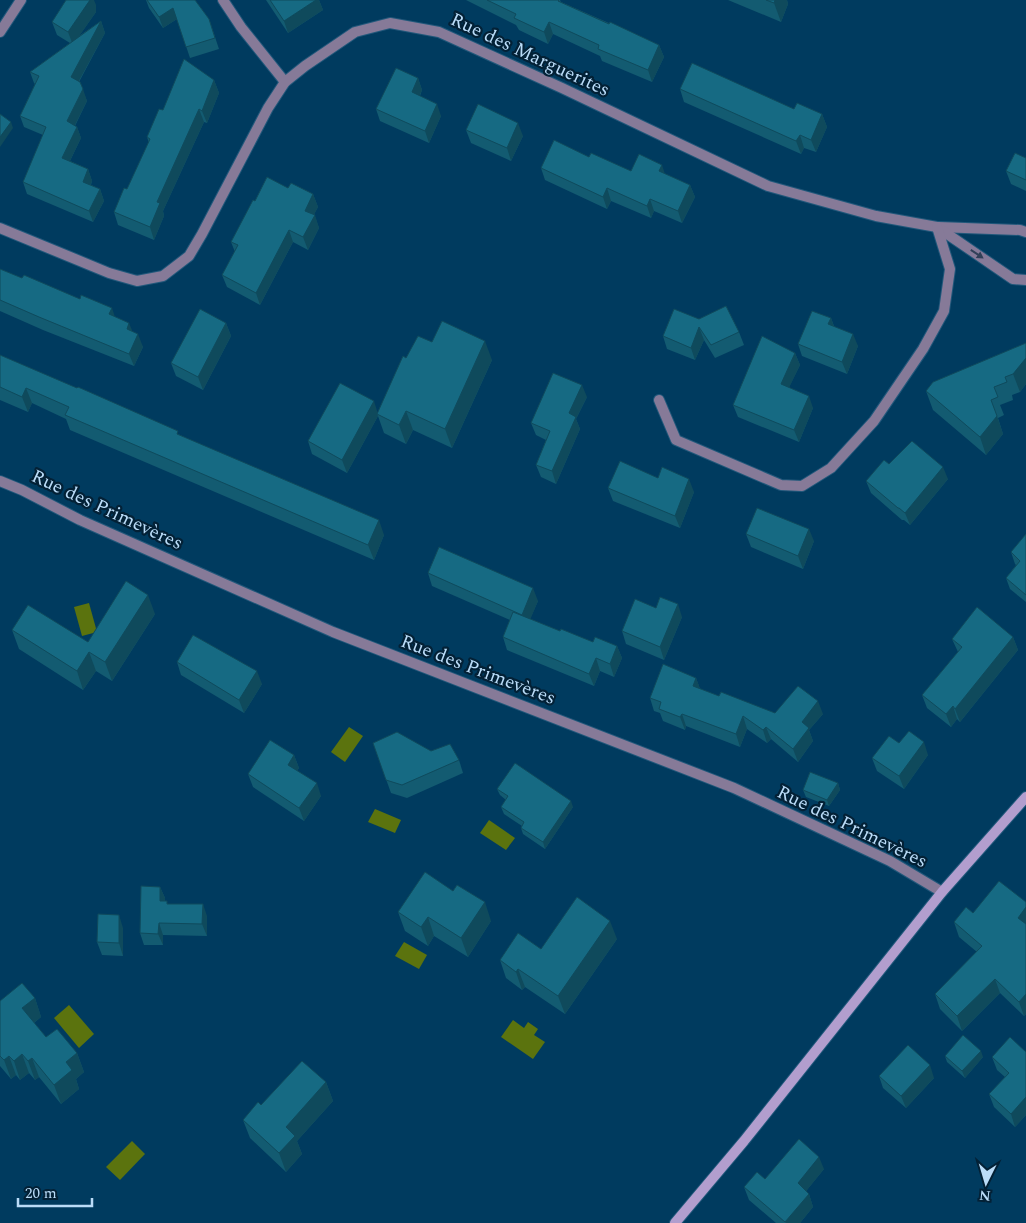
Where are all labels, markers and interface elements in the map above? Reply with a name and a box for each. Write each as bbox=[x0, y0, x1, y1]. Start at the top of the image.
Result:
street label: Rue des Marguerites bbox=[446, 5, 614, 105]
one-way arrow bbox=[970, 250, 984, 259]
street label: Rue des Primevères bbox=[26, 462, 188, 558]
street label: Rue des Primevères bbox=[396, 627, 560, 713]
street label: Rue des Primevères bbox=[772, 778, 932, 876]
north arrow bbox=[961, 1158, 1011, 1208]
scale bar bbox=[18, 1176, 91, 1208]
text: 20 m bbox=[25, 1182, 57, 1205]
text: N bbox=[978, 1184, 992, 1206]

